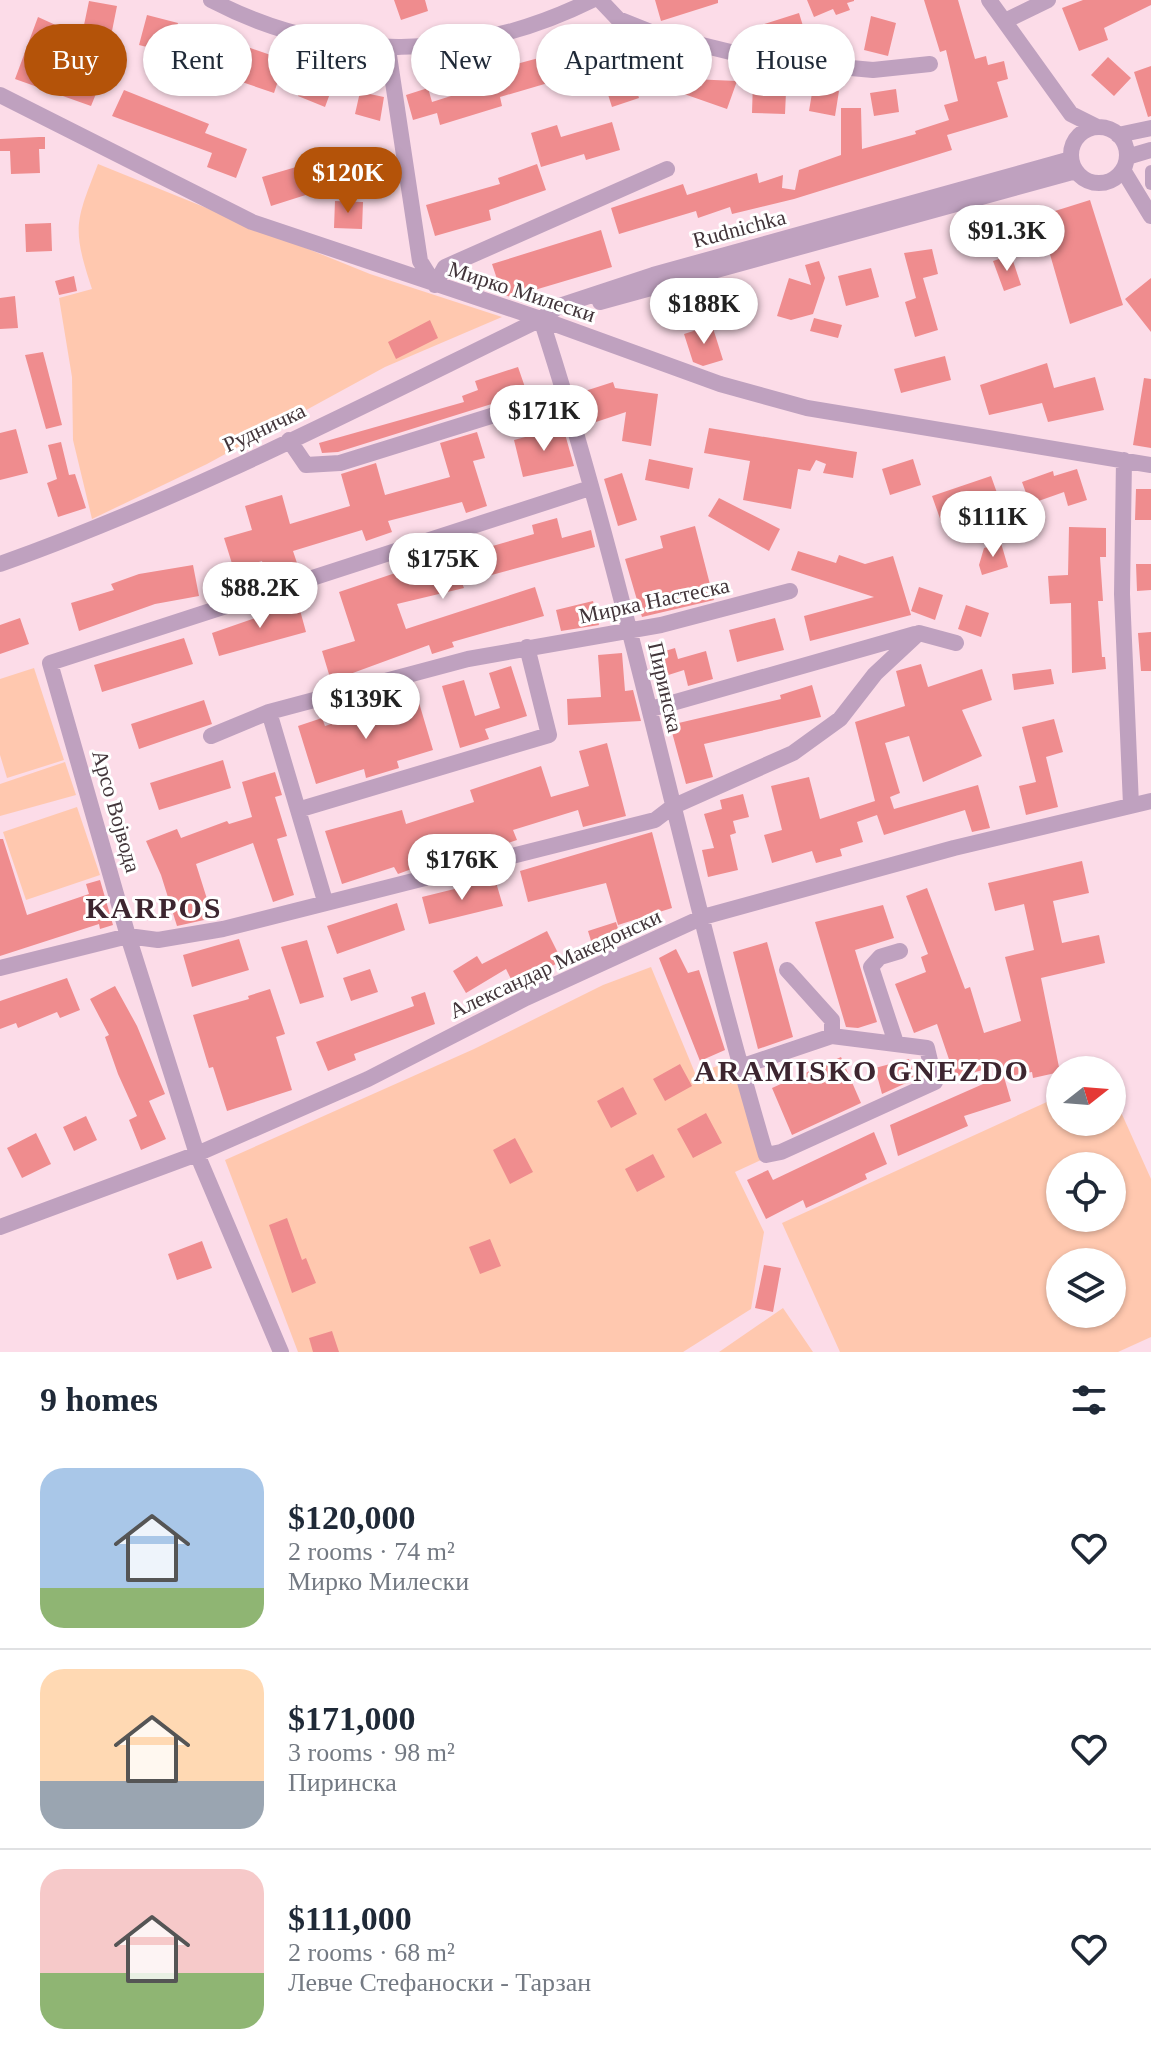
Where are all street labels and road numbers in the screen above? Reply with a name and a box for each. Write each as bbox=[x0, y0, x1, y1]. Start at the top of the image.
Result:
street label: Rudnichka bbox=[690, 204, 789, 253]
street label: Мирко Милески bbox=[445, 256, 599, 327]
street label: Рудничка bbox=[219, 397, 309, 457]
street label: Мирка Настеска bbox=[577, 572, 732, 629]
street label: Пиринска bbox=[643, 639, 688, 735]
street label: Арсо Војвода bbox=[87, 747, 146, 876]
street label: Александар Македонски bbox=[445, 903, 665, 1024]

